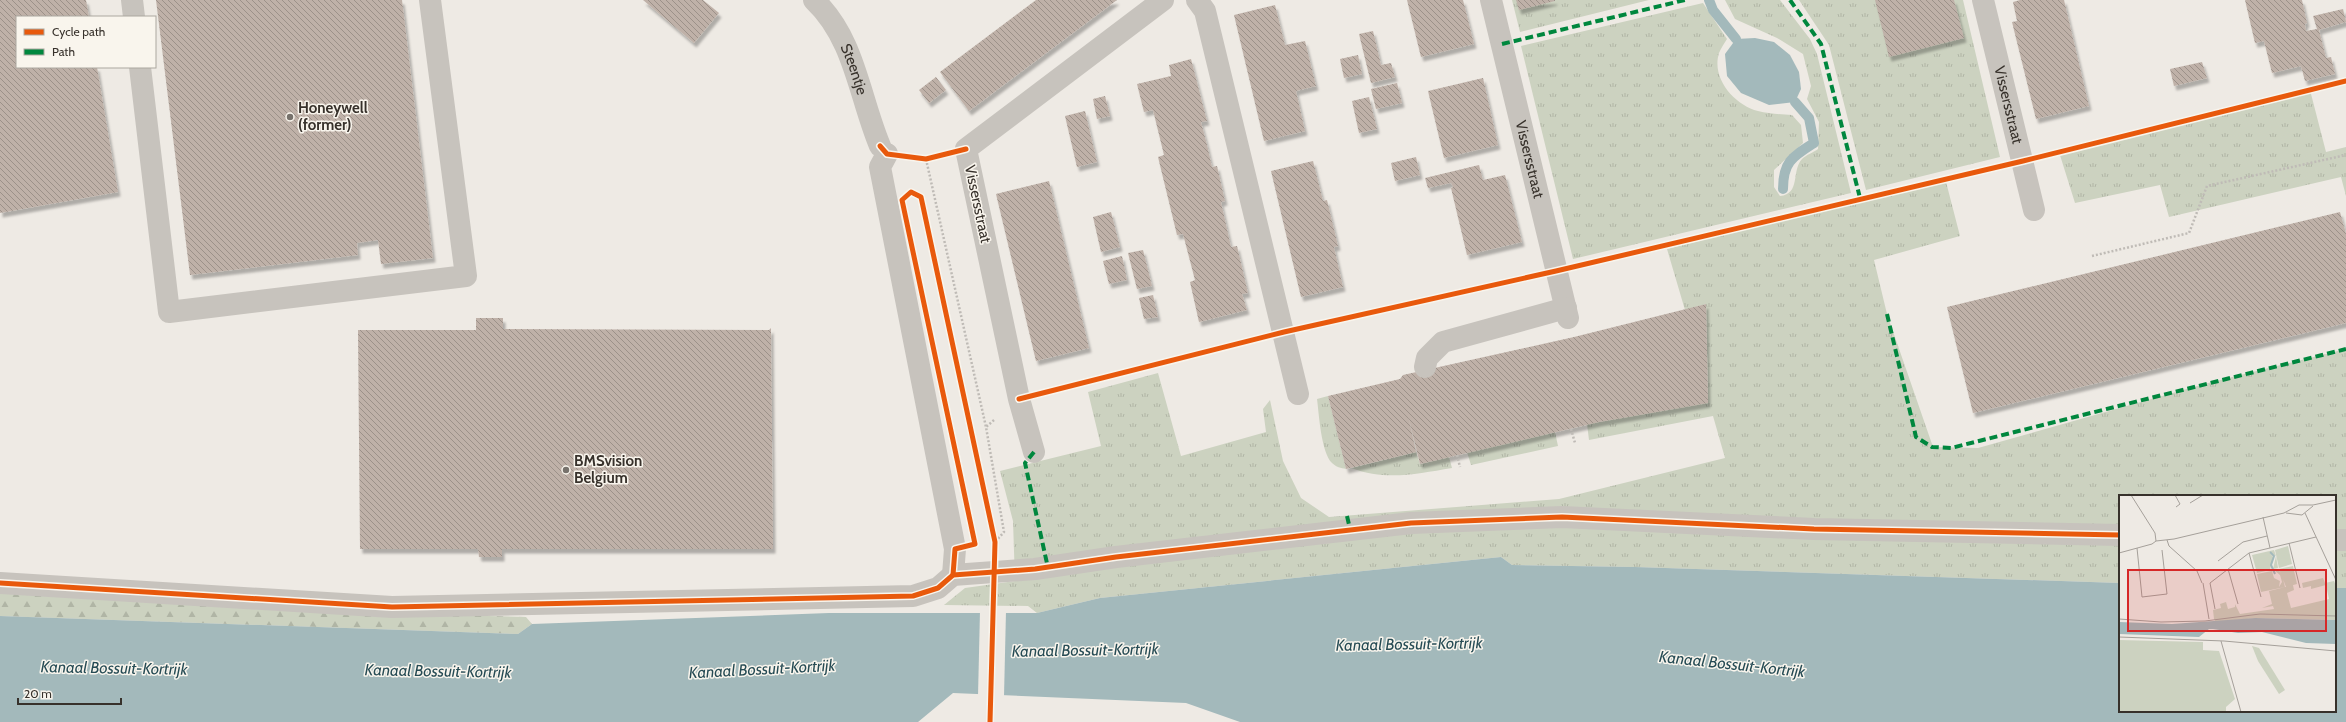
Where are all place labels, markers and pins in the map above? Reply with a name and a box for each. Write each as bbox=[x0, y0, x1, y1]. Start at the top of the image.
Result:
place label: Honeywell (former) bbox=[298, 99, 368, 134]
marker: Honeywell (former) bbox=[285, 112, 295, 122]
place label: BMSvision Belgium bbox=[574, 452, 642, 487]
marker: BMSvision Belgium bbox=[561, 465, 571, 475]

